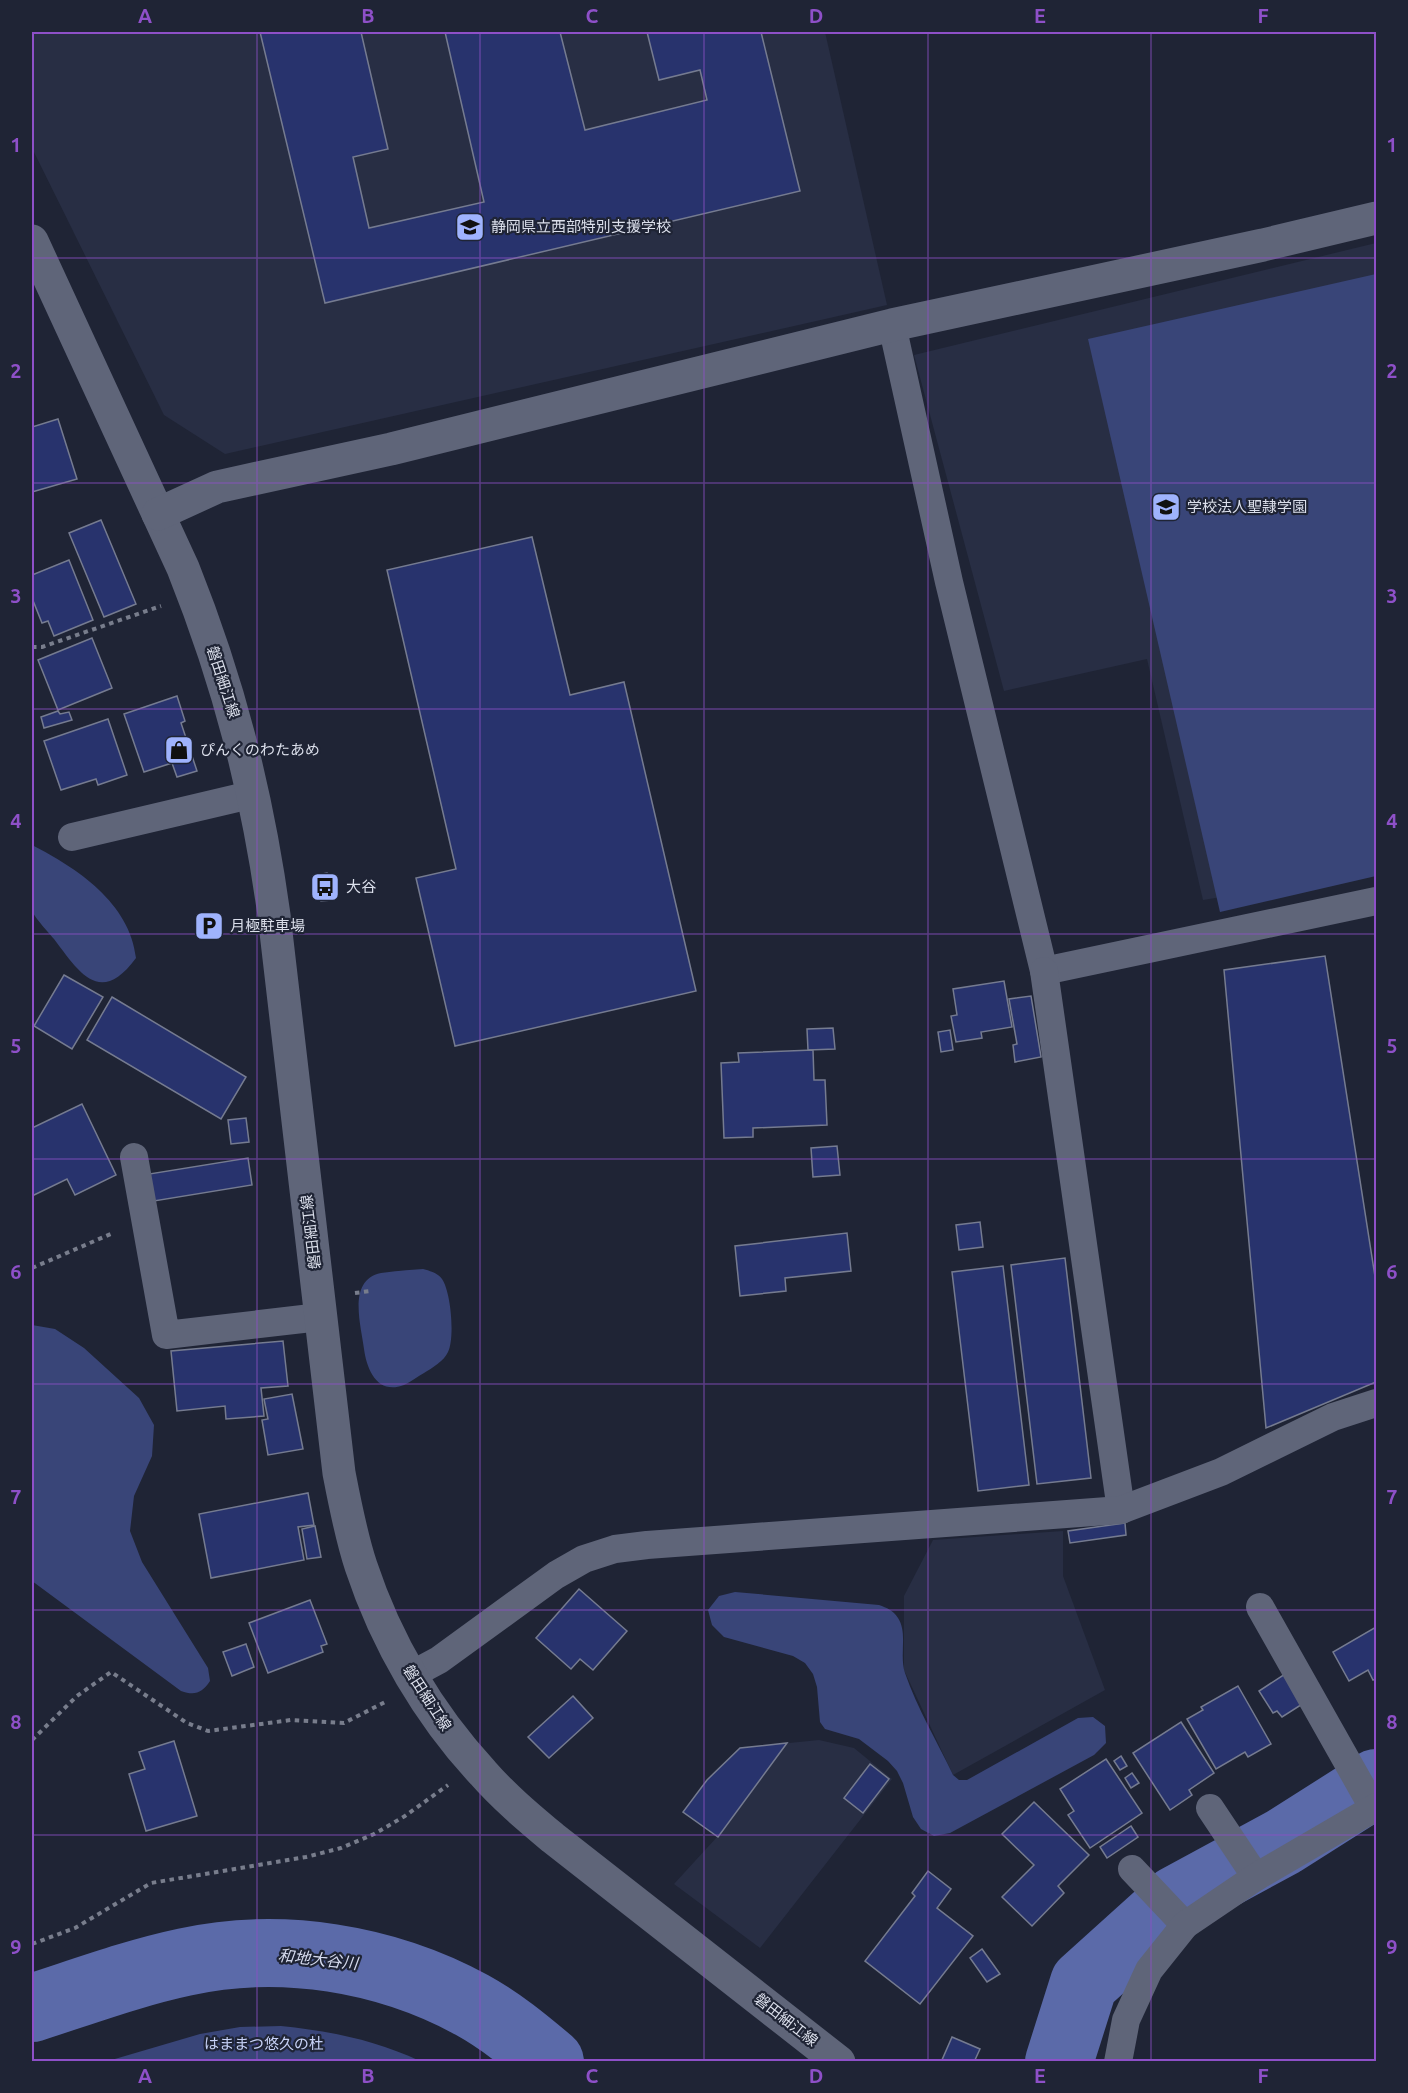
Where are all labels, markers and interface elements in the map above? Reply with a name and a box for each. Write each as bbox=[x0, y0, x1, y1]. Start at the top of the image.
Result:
text: A bbox=[138, 4, 152, 27]
text: B bbox=[361, 4, 375, 27]
text: C bbox=[586, 4, 599, 27]
text: D bbox=[809, 4, 823, 27]
text: E bbox=[1034, 4, 1046, 27]
text: F bbox=[1257, 4, 1269, 27]
text: 1 bbox=[10, 133, 22, 156]
text: 1 bbox=[1386, 133, 1398, 156]
school or university icon: 静岡県立西部特別支援学校 bbox=[454, 211, 486, 243]
place label: 静岡県立西部特別支援学校 bbox=[491, 218, 671, 235]
text: 2 bbox=[10, 359, 22, 382]
text: 2 bbox=[1386, 359, 1398, 382]
school or university icon: 学校法人聖隷学園 bbox=[1150, 491, 1182, 523]
place label: 学校法人聖隷学園 bbox=[1187, 498, 1307, 515]
text: 3 bbox=[10, 584, 22, 607]
text: 3 bbox=[1386, 584, 1398, 607]
street label: 磐田細江線 bbox=[204, 644, 243, 720]
shop icon: ぴんくのわたあめ bbox=[163, 734, 195, 766]
place label: ぴんくのわたあめ bbox=[200, 741, 320, 758]
text: 4 bbox=[10, 809, 22, 832]
text: 4 bbox=[1386, 809, 1398, 832]
bus stop icon: 大谷 bbox=[309, 871, 341, 903]
place label: 大谷 bbox=[346, 878, 376, 895]
parking icon: 月極駐車場 bbox=[193, 910, 225, 942]
place label: 月極駐車場 bbox=[230, 917, 305, 934]
text: 5 bbox=[10, 1034, 22, 1057]
text: 5 bbox=[1386, 1034, 1398, 1057]
street label: 磐田細江線 bbox=[297, 1194, 324, 1270]
text: 6 bbox=[10, 1260, 22, 1283]
text: 6 bbox=[1386, 1260, 1398, 1283]
text: 7 bbox=[10, 1485, 22, 1508]
text: 7 bbox=[1386, 1485, 1398, 1508]
street label: 磐田細江線 bbox=[400, 1662, 455, 1734]
text: 8 bbox=[10, 1710, 22, 1733]
text: 8 bbox=[1386, 1710, 1398, 1733]
text: 9 bbox=[10, 1935, 22, 1958]
text: 9 bbox=[1386, 1935, 1398, 1958]
water label: 和地大谷川 bbox=[277, 1946, 361, 1972]
street label: 磐田細江線 bbox=[752, 1990, 821, 2049]
park label: はままつ悠久の杜 bbox=[204, 2035, 324, 2052]
text: A bbox=[138, 2064, 152, 2087]
text: B bbox=[361, 2064, 375, 2087]
text: C bbox=[586, 2064, 599, 2087]
text: D bbox=[809, 2064, 823, 2087]
text: E bbox=[1034, 2064, 1046, 2087]
text: F bbox=[1257, 2064, 1269, 2087]

